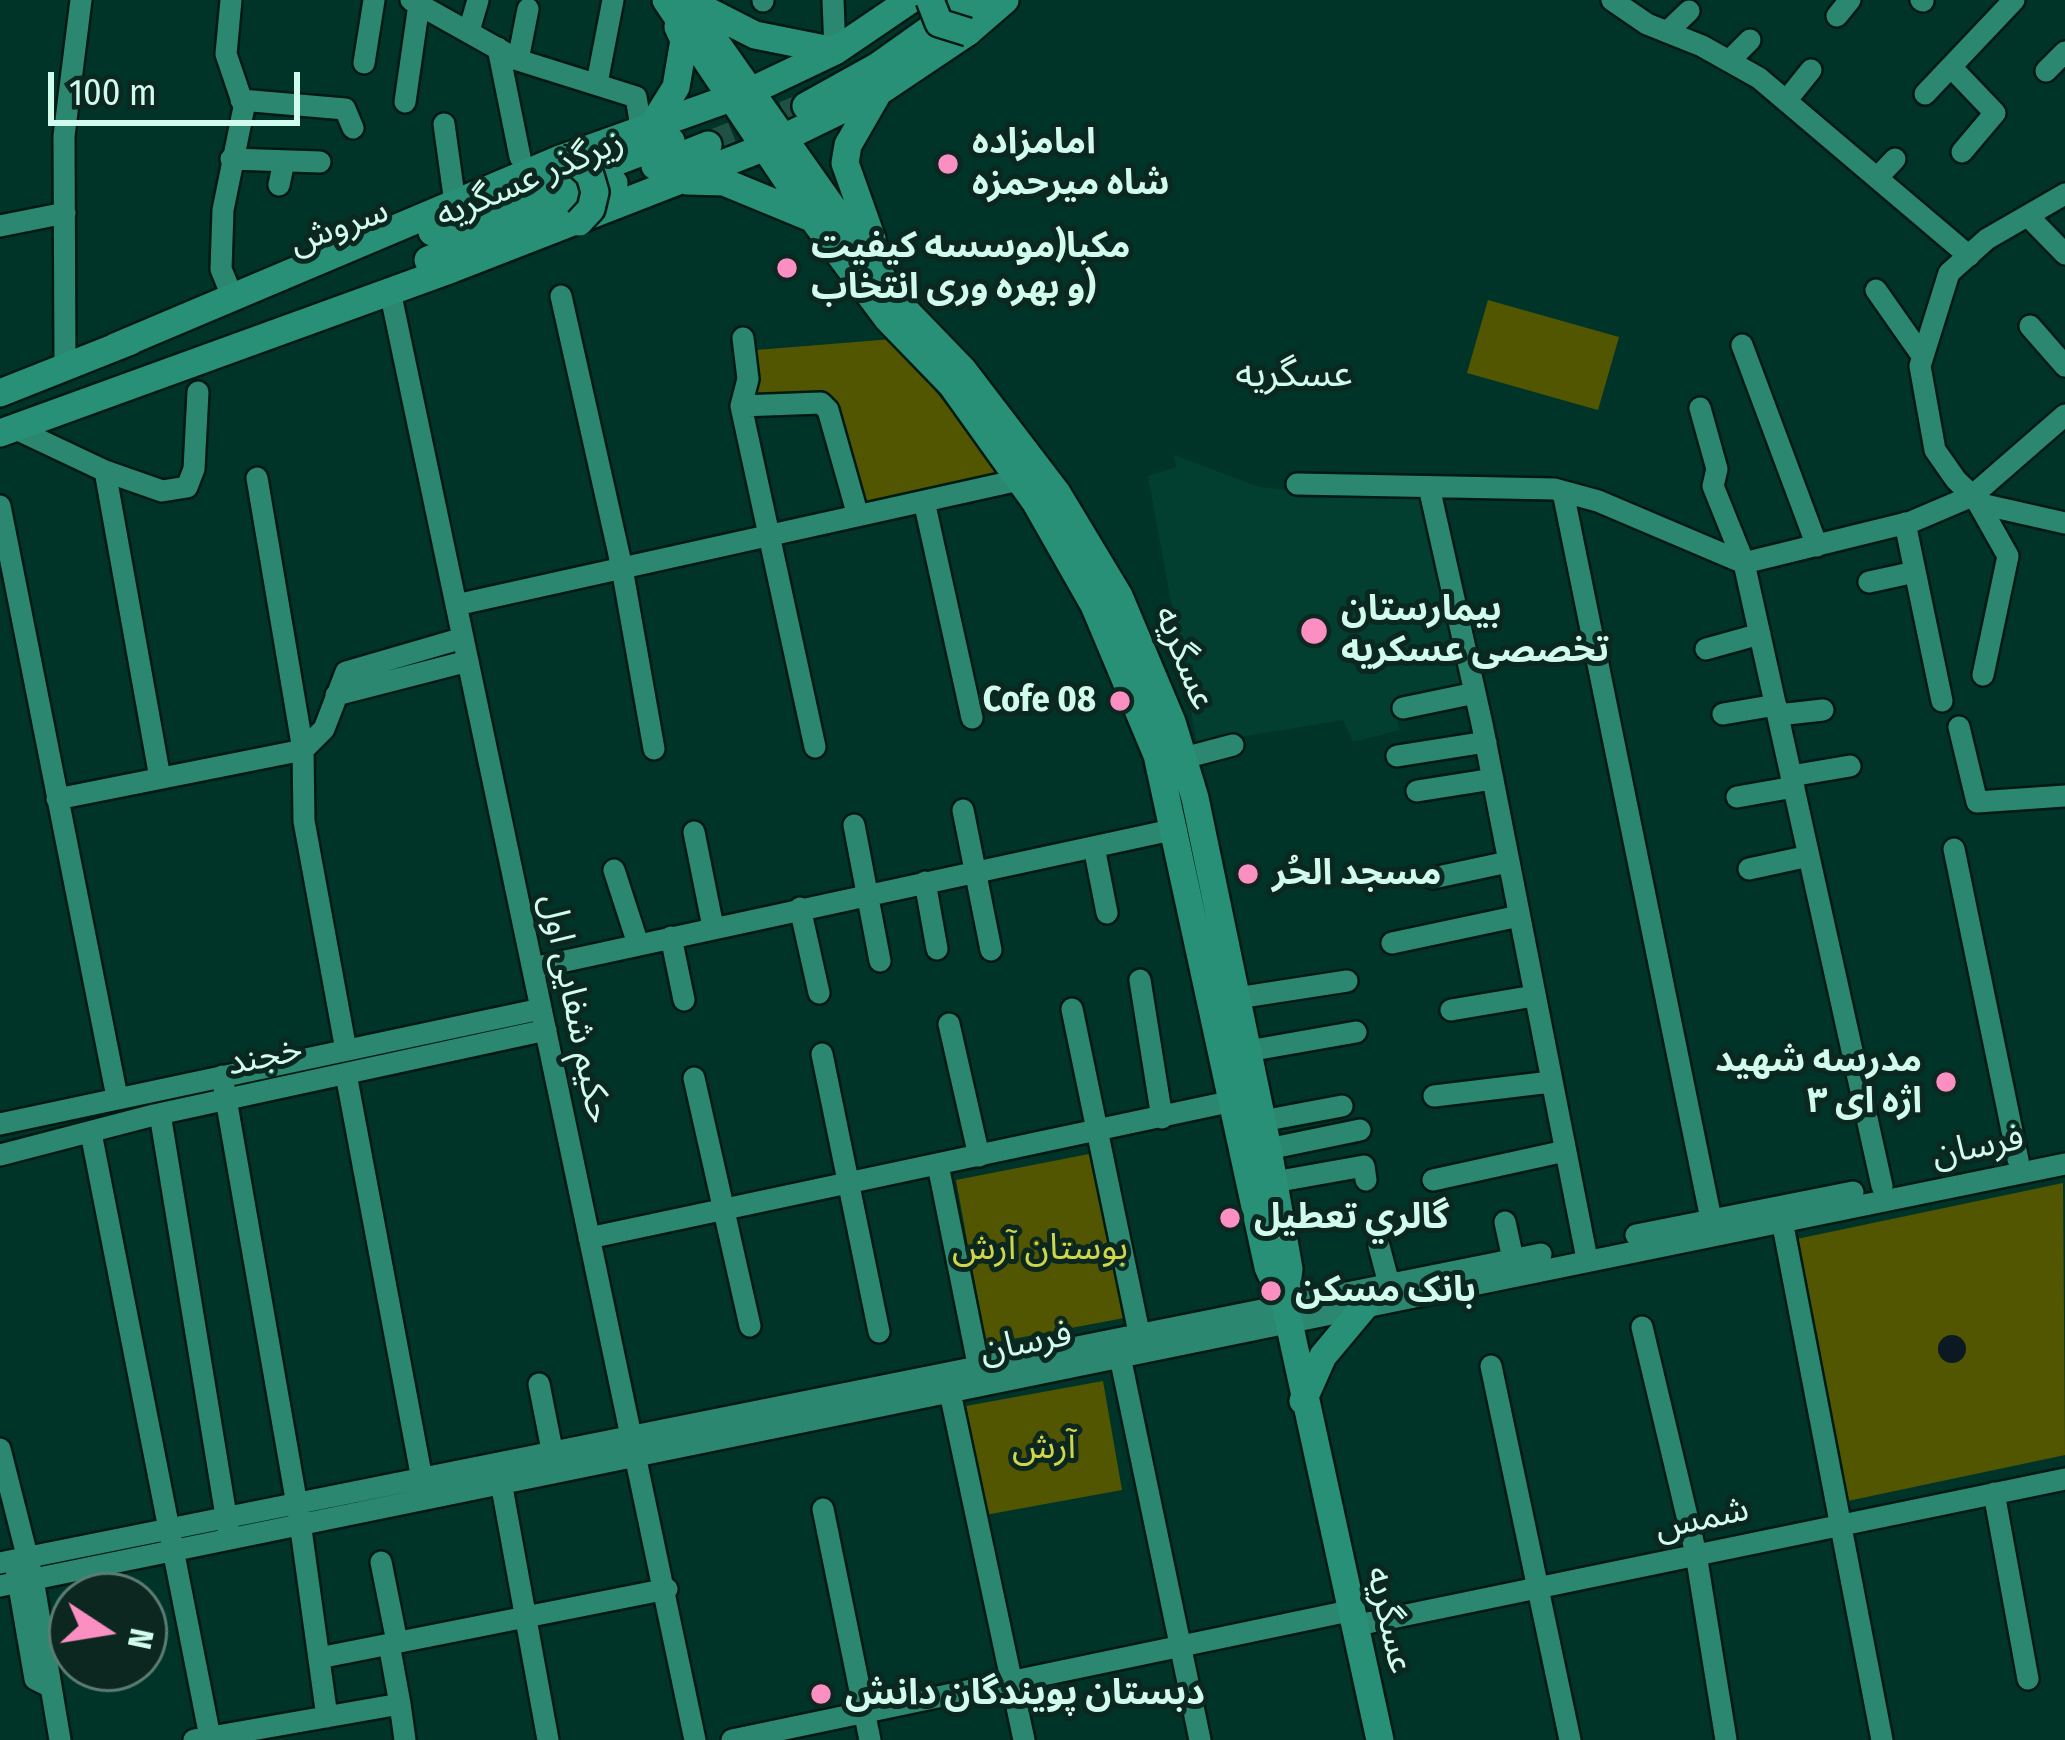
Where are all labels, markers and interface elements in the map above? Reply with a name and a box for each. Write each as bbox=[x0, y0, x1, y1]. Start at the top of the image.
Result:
scale bar bbox=[54, 48, 306, 122]
text: 100 m bbox=[69, 71, 157, 115]
street label: زیرگذر عسگریه bbox=[430, 120, 630, 238]
place label: امامزاده شاه میرحمزه bbox=[972, 121, 1169, 206]
marker: امامزاده شاه میرحمزه bbox=[935, 151, 961, 177]
street label: سروش bbox=[284, 189, 394, 265]
place label: مکبا(موسسه کیفیت و بهره وری انتخاب) bbox=[811, 225, 1130, 310]
marker: مکبا(موسسه کیفیت و بهره وری انتخاب) bbox=[774, 255, 800, 281]
district label: عسگریه bbox=[1235, 352, 1353, 398]
place label: بیمارستان تخصصی عسکریه bbox=[1341, 588, 1609, 673]
street label: عسگریه bbox=[1144, 600, 1224, 716]
marker: بیمارستان تخصصی عسکریه bbox=[1298, 615, 1330, 647]
place label: Cofe 08 bbox=[983, 679, 1096, 723]
marker: Cofe 08 bbox=[1107, 688, 1133, 714]
place label: مسجد الحُر bbox=[1272, 852, 1441, 896]
marker: مسجد الحُر bbox=[1235, 861, 1261, 887]
street label: حکیم شفایی اول bbox=[530, 890, 620, 1128]
street label: خجند bbox=[224, 1028, 306, 1086]
place label: مدرسه شهید اژه ای ۳ bbox=[1715, 1039, 1922, 1124]
marker: مدرسه شهید اژه ای ۳ bbox=[1933, 1069, 1959, 1095]
street label: فرسان bbox=[1928, 1117, 2028, 1177]
place label: گالري تعطيل bbox=[1254, 1196, 1449, 1240]
marker: گالري تعطيل bbox=[1217, 1205, 1243, 1231]
park label: بوستان آرش bbox=[952, 1227, 1128, 1271]
place label: بانک مسکن bbox=[1295, 1269, 1476, 1313]
marker: بانک مسکن bbox=[1258, 1278, 1284, 1304]
street label: فرسان bbox=[976, 1313, 1076, 1373]
park label: آرش bbox=[1012, 1426, 1076, 1470]
street label: شمس bbox=[1651, 1488, 1753, 1550]
street label: عسگریه bbox=[1356, 1562, 1422, 1678]
north arrow bbox=[48, 1572, 168, 1692]
text: N bbox=[119, 1625, 162, 1653]
place label: دبستان پویندگان دانش bbox=[845, 1672, 1205, 1716]
marker: دبستان پویندگان دانش bbox=[808, 1681, 834, 1707]

